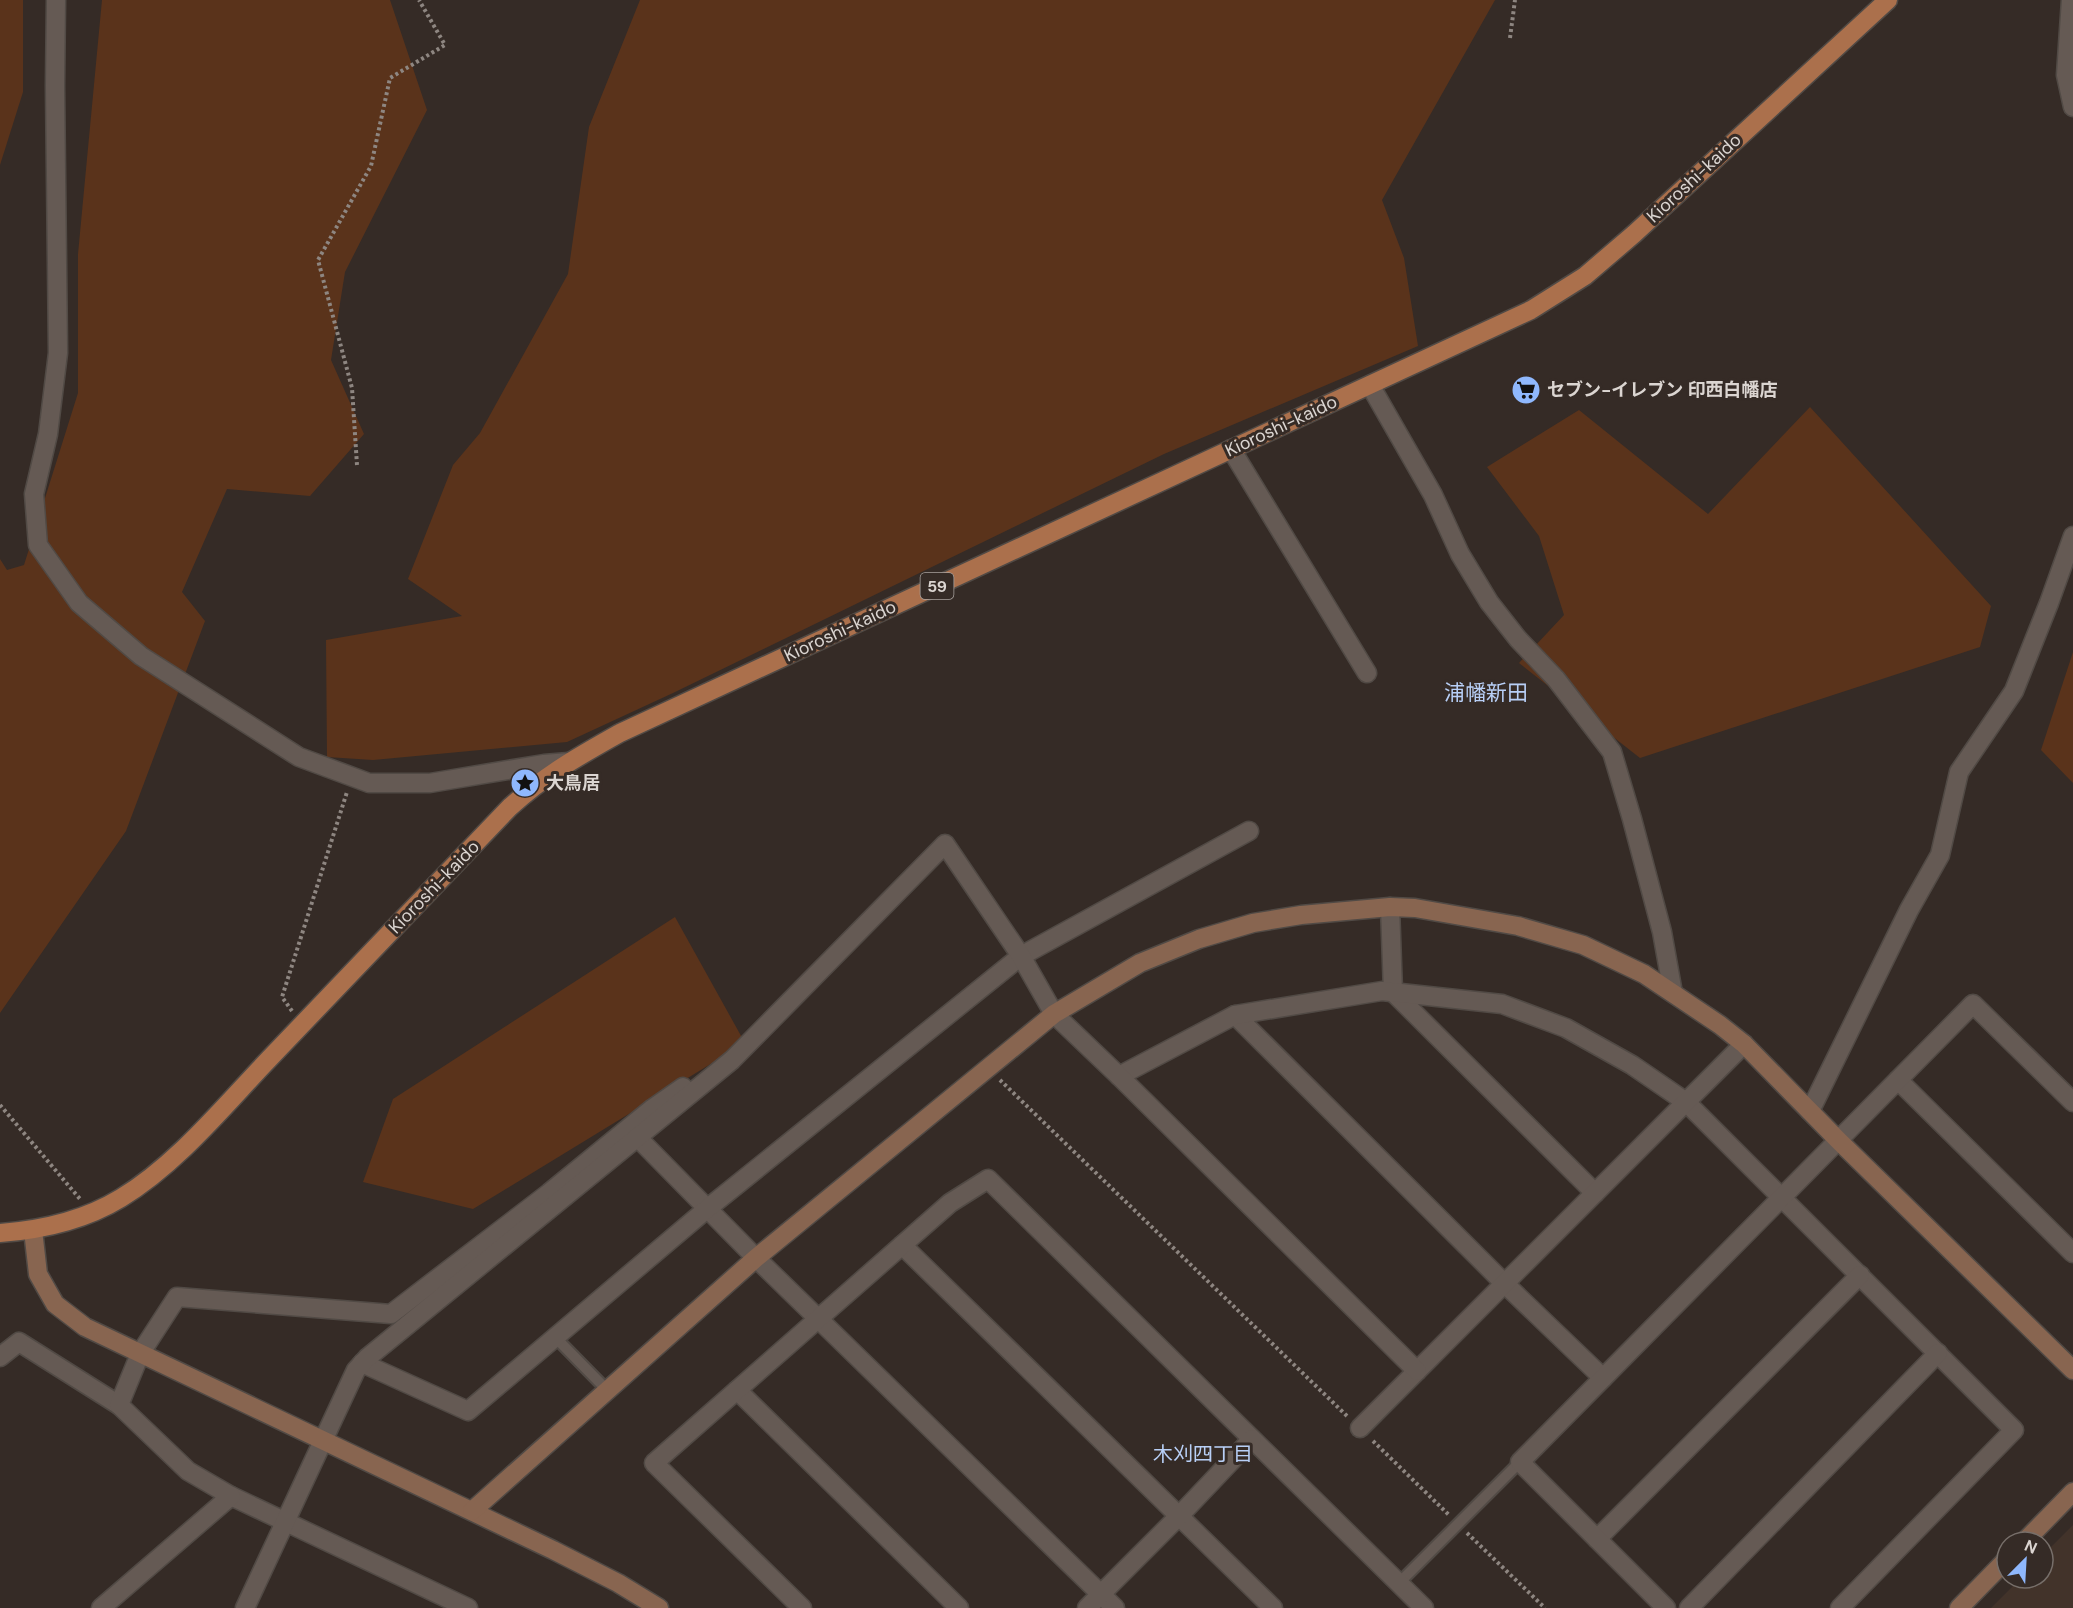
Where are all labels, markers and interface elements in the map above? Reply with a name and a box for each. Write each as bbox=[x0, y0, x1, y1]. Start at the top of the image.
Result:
street label: Kioroshi-kaido bbox=[1642, 128, 1746, 228]
supermarket icon: セブン-イレブン 印西白幡店 bbox=[1510, 374, 1542, 406]
place label: セブン-イレブン 印西白幡店 bbox=[1547, 378, 1778, 402]
street label: Kioroshi-kaido bbox=[1221, 390, 1341, 462]
road number: 59 bbox=[920, 573, 954, 599]
street label: Kioroshi-kaido bbox=[780, 595, 900, 667]
district label: 浦幡新田 bbox=[1444, 679, 1528, 707]
place icon: 大鳥居 bbox=[509, 767, 541, 799]
place label: 大鳥居 bbox=[546, 771, 600, 795]
street label: Kioroshi-kaido bbox=[383, 835, 485, 939]
district label: 木刈四丁目 bbox=[1153, 1441, 1253, 1467]
north arrow bbox=[1995, 1530, 2055, 1590]
text: N bbox=[2021, 1535, 2040, 1559]

